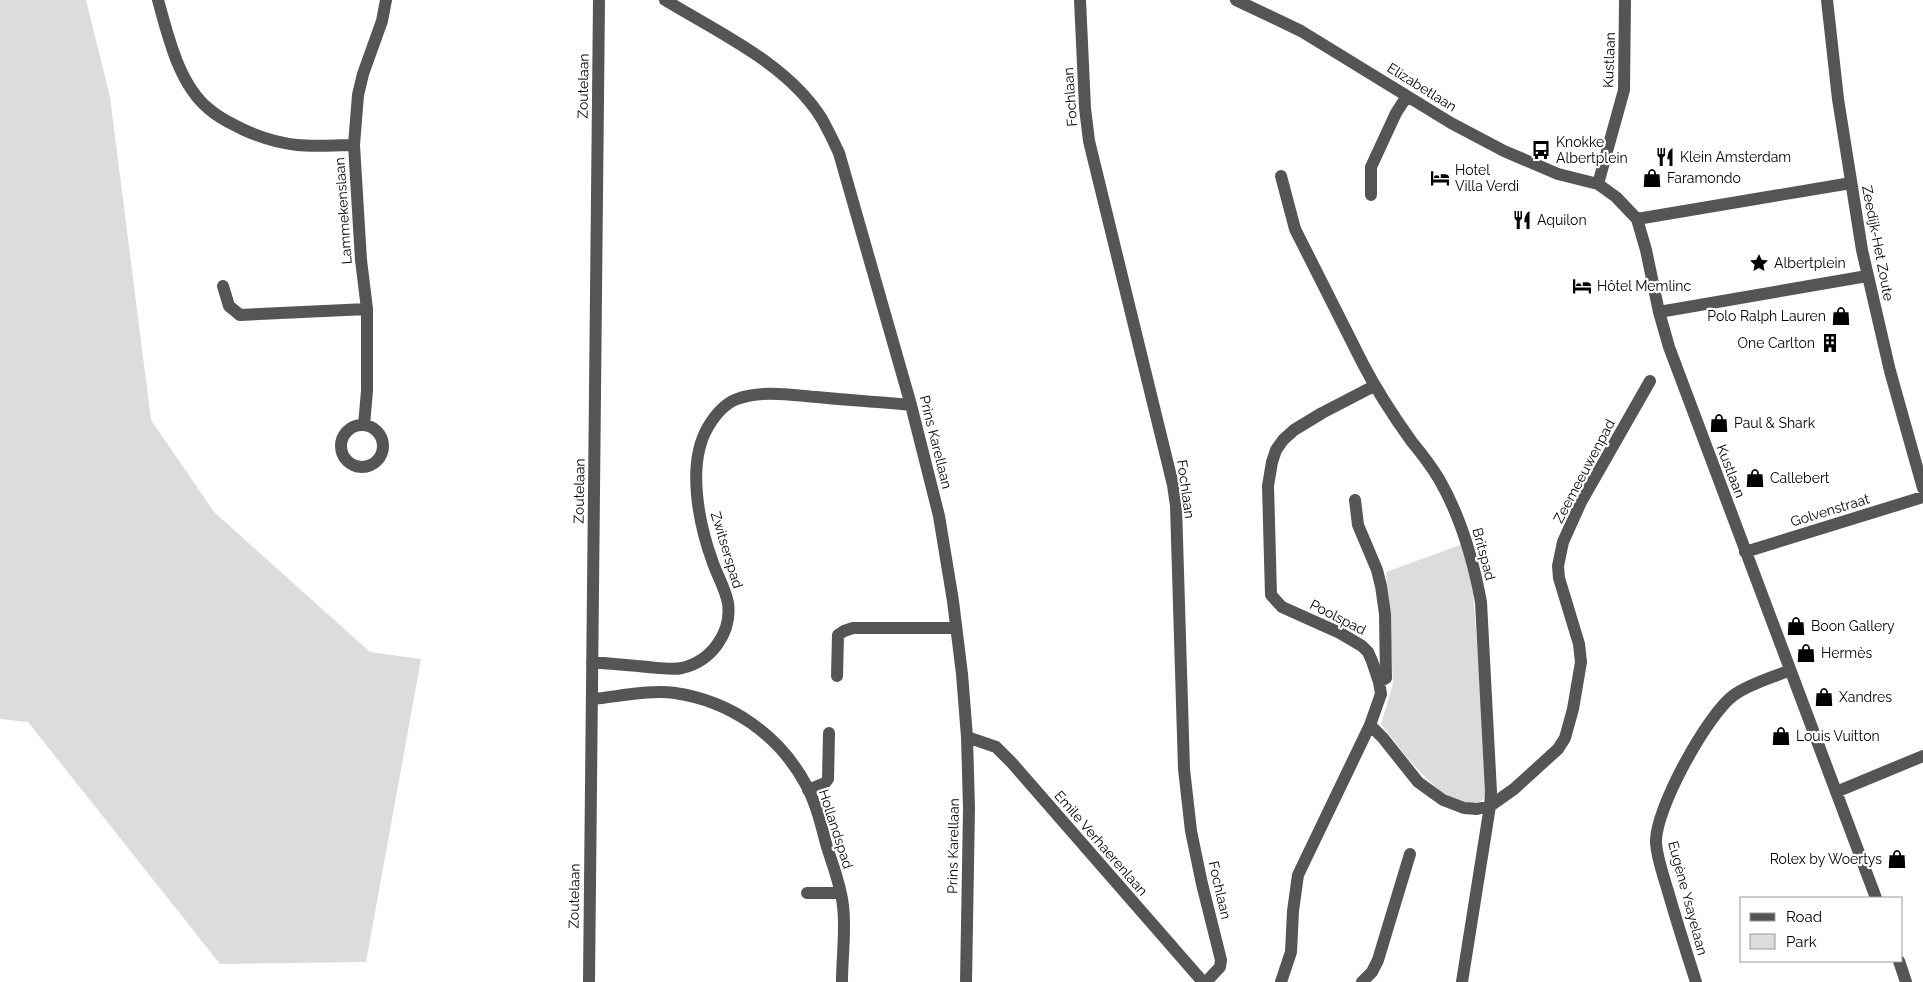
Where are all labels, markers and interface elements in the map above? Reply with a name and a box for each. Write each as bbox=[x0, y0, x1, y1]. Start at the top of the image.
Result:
street label: Kustlaan bbox=[1600, 32, 1618, 88]
street label: Zoutelaan bbox=[574, 53, 592, 119]
street label: Elizabetlaan bbox=[1384, 59, 1460, 115]
street label: Fochlaan bbox=[1060, 67, 1080, 127]
place label: Knokke Albertplein bbox=[1556, 134, 1628, 166]
bus stop icon: Knokke Albertplein bbox=[1530, 139, 1552, 161]
restaurant icon: Klein Amsterdam bbox=[1654, 146, 1676, 168]
place label: Klein Amsterdam bbox=[1680, 149, 1791, 165]
street label: Lammekenslaan bbox=[331, 157, 355, 265]
place label: Hotel Villa Verdi bbox=[1455, 162, 1519, 194]
hotel icon: Hotel Villa Verdi bbox=[1429, 167, 1451, 189]
shop icon: Faramondo bbox=[1641, 167, 1663, 189]
place label: Faramondo bbox=[1667, 170, 1741, 186]
street label: Zeedijk-Het Zoute bbox=[1859, 184, 1897, 302]
restaurant icon: Aquilon bbox=[1511, 209, 1533, 231]
place label: Aquilon bbox=[1537, 212, 1587, 228]
place icon: Albertplein bbox=[1748, 252, 1770, 274]
place label: Albertplein bbox=[1774, 255, 1846, 271]
hotel icon: Hôtel Memlinc bbox=[1571, 275, 1593, 297]
place label: Hôtel Memlinc bbox=[1597, 278, 1691, 294]
shop icon: Polo Ralph Lauren bbox=[1830, 305, 1852, 327]
place label: Polo Ralph Lauren bbox=[1707, 308, 1826, 324]
building icon: One Carlton bbox=[1819, 332, 1841, 354]
place label: One Carlton bbox=[1738, 335, 1815, 351]
street label: Prins Karellaan bbox=[917, 394, 955, 490]
shop icon: Paul & Shark bbox=[1708, 412, 1730, 434]
place label: Paul & Shark bbox=[1734, 415, 1816, 431]
street label: Zeemeeuwenpad bbox=[1550, 416, 1618, 526]
street label: Kustlaan bbox=[1714, 442, 1748, 500]
street label: Zoutelaan bbox=[570, 458, 588, 524]
street label: Fochlaan bbox=[1174, 459, 1198, 519]
shop icon: Callebert bbox=[1744, 467, 1766, 489]
place label: Callebert bbox=[1770, 470, 1830, 486]
street label: Golvenstraat bbox=[1789, 490, 1872, 530]
street label: Zwitserspad bbox=[708, 510, 746, 590]
street label: Britspad bbox=[1469, 526, 1499, 582]
street label: Poolspad bbox=[1307, 596, 1369, 638]
shop icon: Boon Gallery bbox=[1785, 615, 1807, 637]
place label: Boon Gallery bbox=[1811, 618, 1895, 634]
shop icon: Hermès bbox=[1795, 642, 1817, 664]
place label: Hermès bbox=[1821, 645, 1872, 661]
shop icon: Xandres bbox=[1813, 686, 1835, 708]
place label: Xandres bbox=[1839, 689, 1892, 705]
shop icon: Louis Vuitton bbox=[1770, 725, 1792, 747]
place label: Louis Vuitton bbox=[1796, 728, 1880, 744]
street label: Hollandspad bbox=[816, 787, 856, 871]
street label: Emile Verhaerenlaan bbox=[1051, 787, 1151, 899]
street label: Prins Karellaan bbox=[944, 798, 962, 894]
street label: Eugène Ysayelaan bbox=[1665, 839, 1711, 957]
shop icon: Rolex by Woertys bbox=[1886, 848, 1908, 870]
place label: Rolex by Woertys bbox=[1770, 851, 1882, 867]
street label: Fochlaan bbox=[1206, 859, 1234, 921]
street label: Zoutelaan bbox=[565, 863, 583, 929]
legend bbox=[1740, 897, 1903, 962]
text: Road bbox=[1786, 908, 1822, 926]
text: Park bbox=[1786, 933, 1817, 951]

